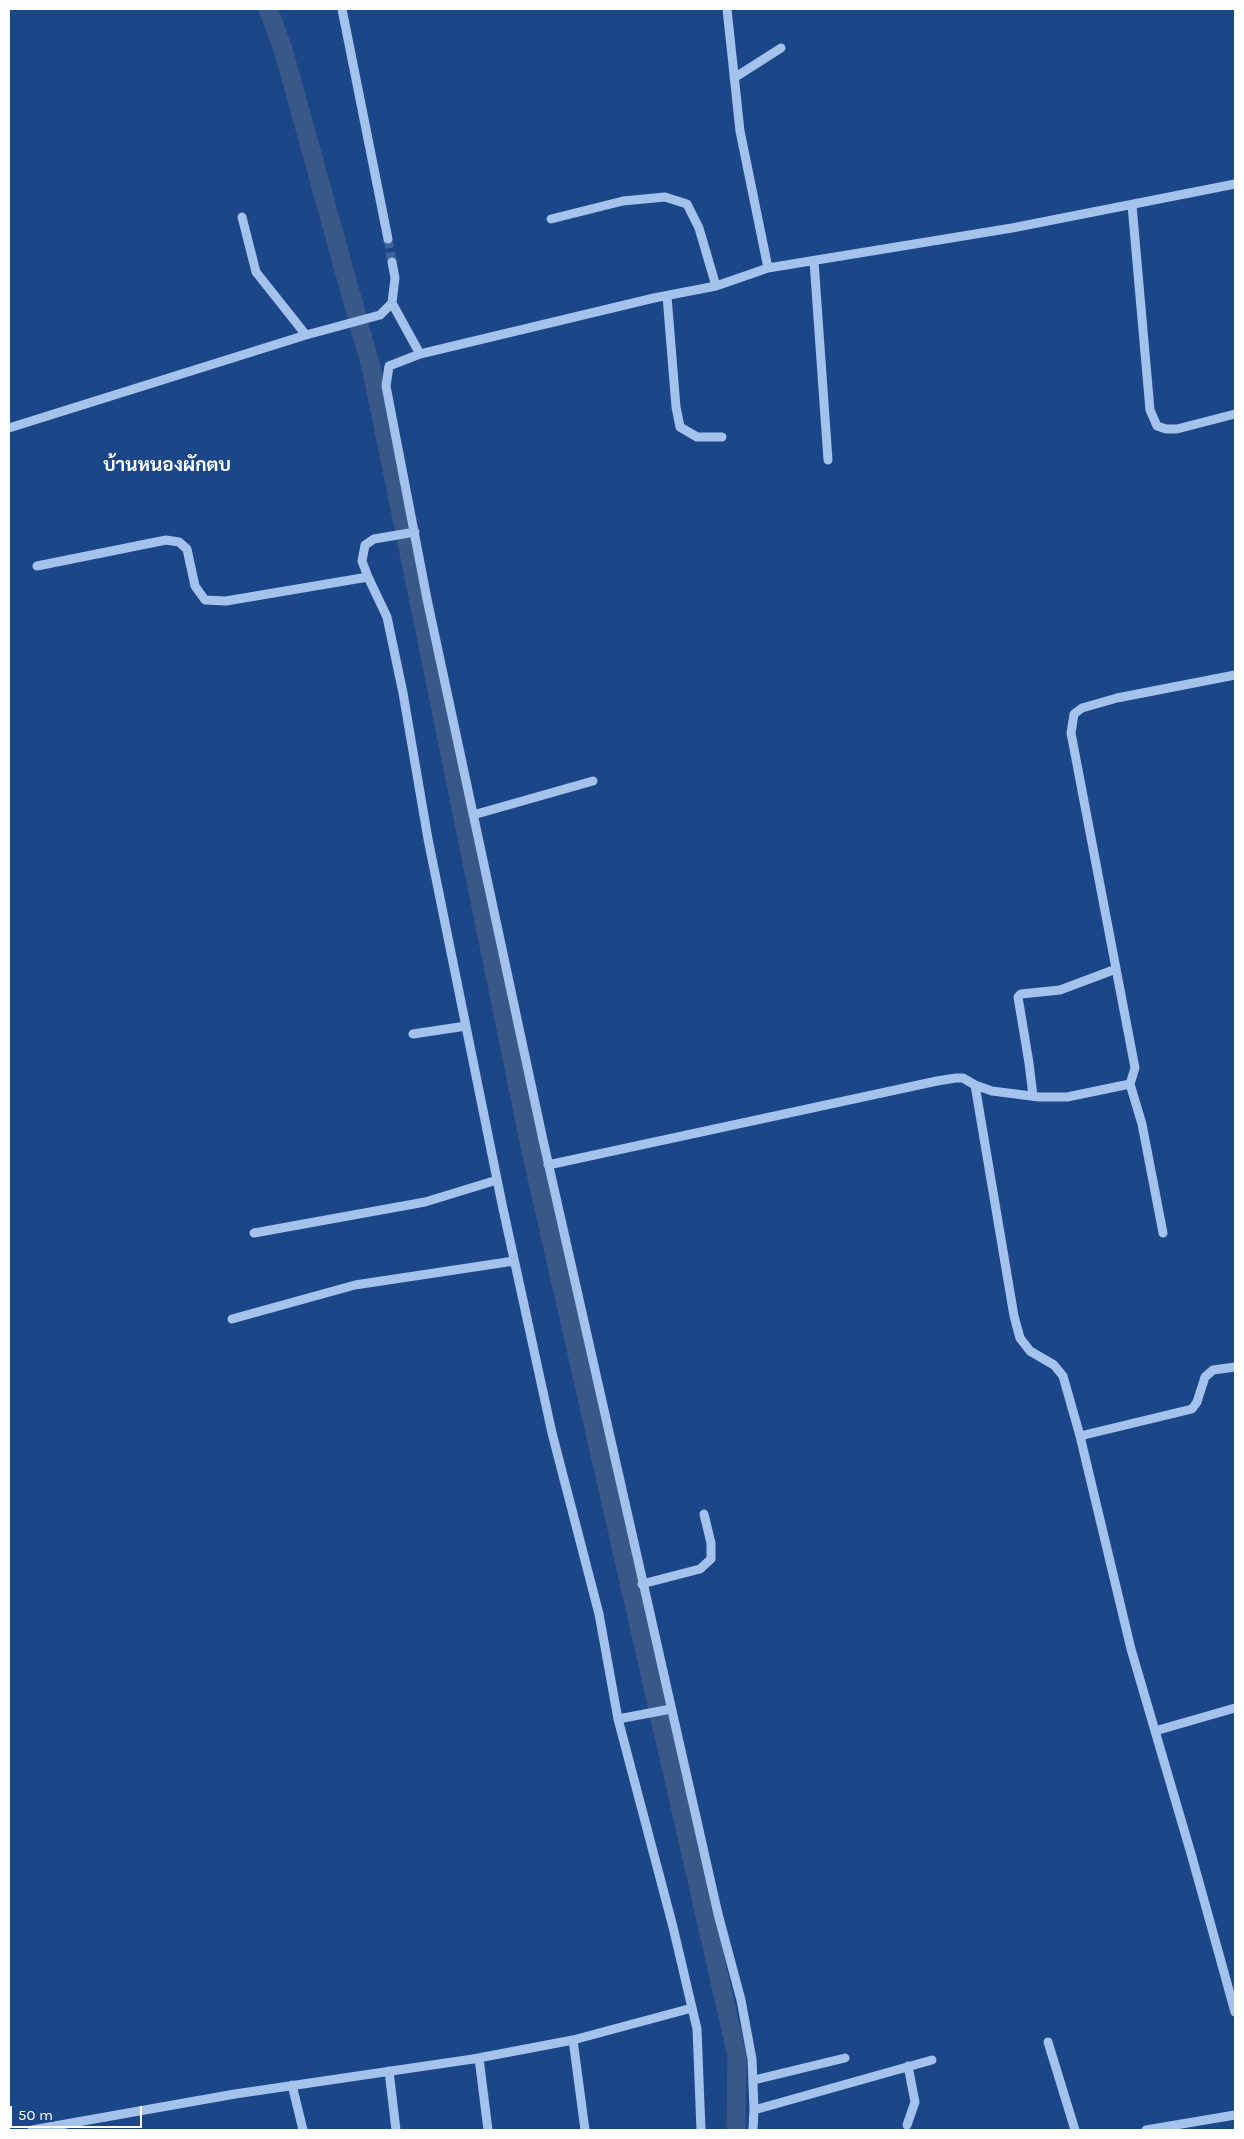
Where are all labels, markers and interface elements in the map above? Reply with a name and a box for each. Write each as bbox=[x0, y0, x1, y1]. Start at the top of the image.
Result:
district label: บ้านหนองผักตบ bbox=[103, 455, 231, 477]
scale bar bbox=[12, 2096, 145, 2128]
text: 50 m bbox=[18, 2106, 53, 2124]

